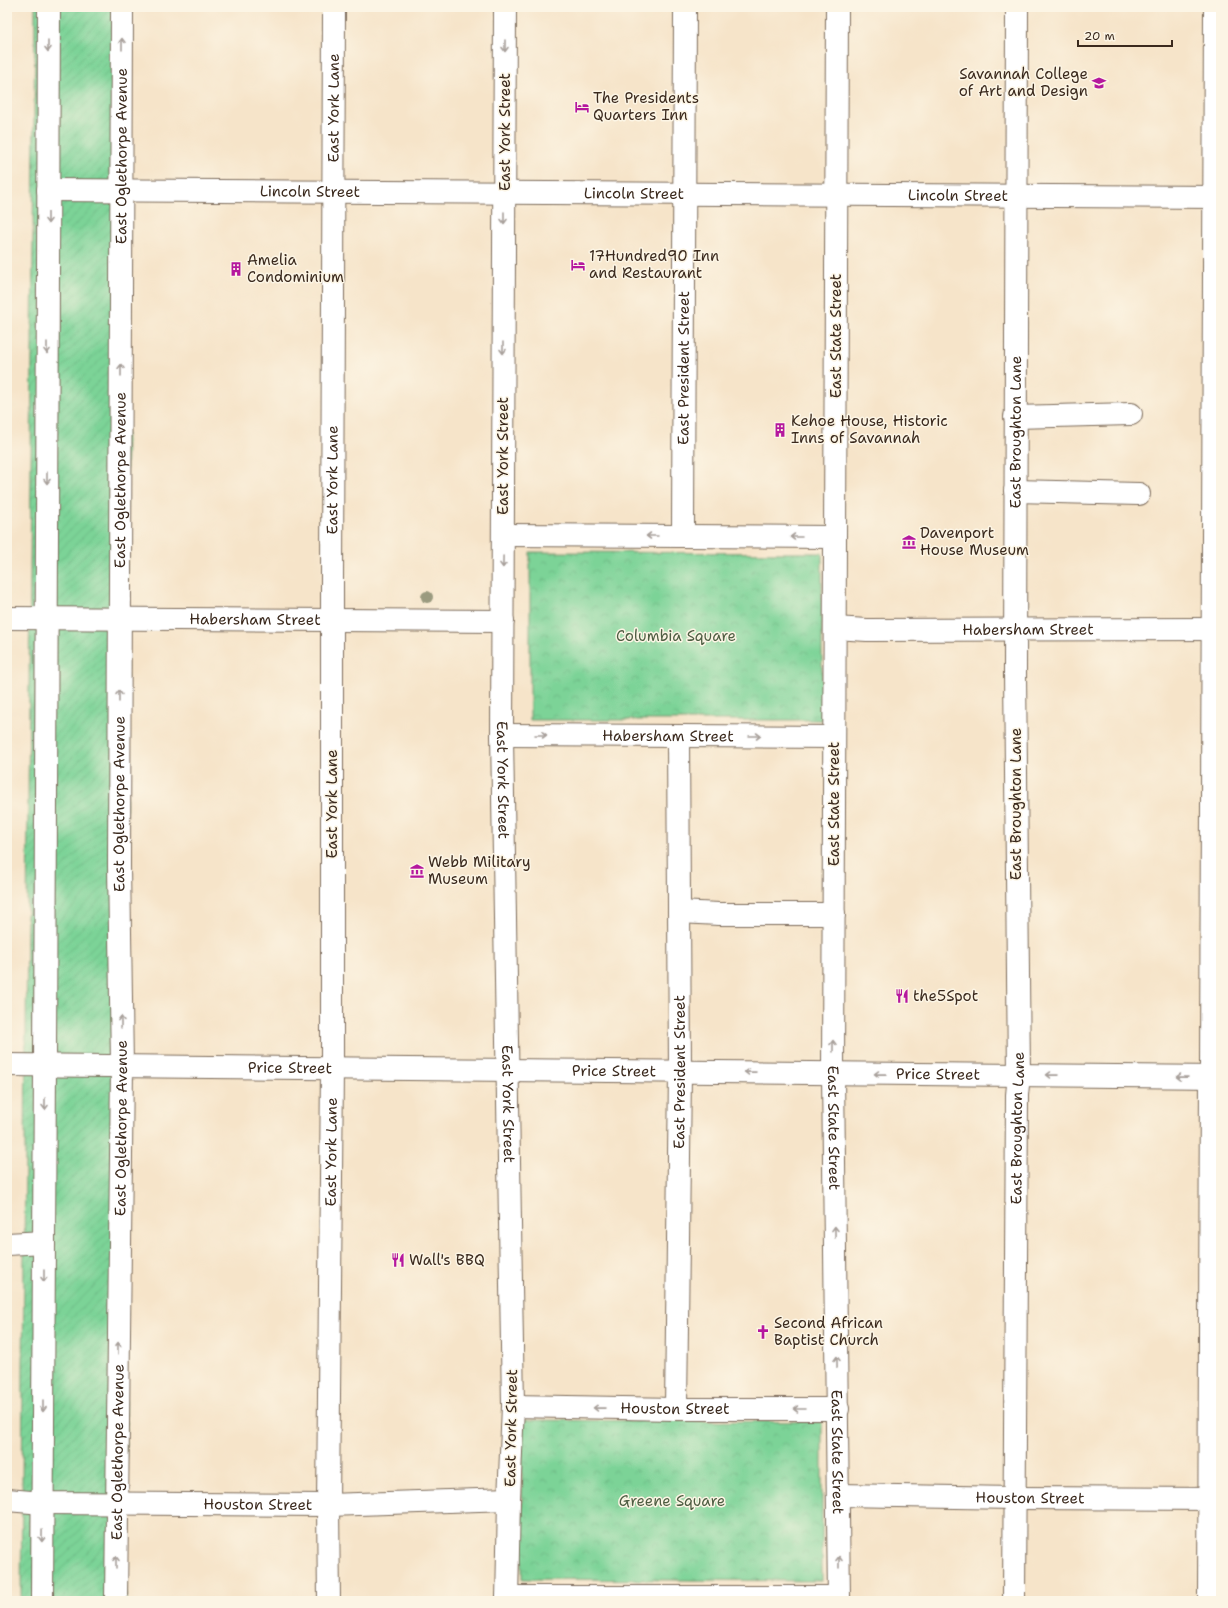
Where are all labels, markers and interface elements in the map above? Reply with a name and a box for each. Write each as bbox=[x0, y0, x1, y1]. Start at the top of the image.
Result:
scale bar bbox=[1078, 22, 1172, 48]
text: 20 m bbox=[1084, 28, 1115, 44]
one-way arrow bbox=[118, 38, 126, 51]
one-way arrow bbox=[44, 39, 52, 52]
one-way arrow bbox=[501, 39, 509, 52]
street label: East York Lane bbox=[323, 53, 344, 163]
place label: Savannah College of Art and Design bbox=[959, 64, 1088, 101]
street label: East Oglethorpe Avenue bbox=[111, 68, 132, 244]
street label: East York Street bbox=[495, 73, 515, 191]
school or university icon: Savannah College of Art and Design bbox=[1091, 75, 1107, 91]
place label: The Presidents Quarters Inn bbox=[593, 88, 699, 125]
hotel icon: The Presidents Quarters Inn bbox=[574, 99, 590, 115]
street label: Lincoln Street bbox=[260, 181, 360, 202]
street label: Lincoln Street bbox=[584, 183, 684, 204]
street label: Lincoln Street bbox=[908, 185, 1008, 206]
one-way arrow bbox=[44, 211, 52, 224]
one-way arrow bbox=[500, 211, 508, 224]
place label: 17Hundred90 Inn and Restaurant bbox=[589, 246, 719, 283]
place label: Amelia Condominium bbox=[247, 250, 344, 287]
hotel icon: 17Hundred90 Inn and Restaurant bbox=[570, 257, 586, 273]
building icon: Amelia Condominium bbox=[228, 261, 244, 277]
street label: East State Street bbox=[826, 274, 846, 398]
street label: East President Street bbox=[673, 291, 694, 445]
one-way arrow bbox=[43, 341, 51, 354]
one-way arrow bbox=[499, 341, 507, 354]
street label: East Broughton Lane bbox=[1005, 356, 1026, 509]
one-way arrow bbox=[117, 364, 125, 377]
street label: East Oglethorpe Avenue bbox=[110, 392, 131, 568]
street label: East York Street bbox=[493, 397, 513, 515]
place label: Kehoe House, Historic Inns of Savannah bbox=[791, 411, 948, 448]
building icon: Kehoe House, Historic Inns of Savannah bbox=[772, 422, 788, 438]
street label: East York Lane bbox=[322, 425, 343, 535]
one-way arrow bbox=[43, 471, 51, 484]
place label: Davenport House Museum bbox=[920, 523, 1029, 560]
one-way arrow bbox=[646, 532, 659, 540]
one-way arrow bbox=[790, 533, 803, 541]
museum icon: Davenport House Museum bbox=[901, 534, 917, 550]
one-way arrow bbox=[499, 555, 507, 568]
street label: Habersham Street bbox=[189, 609, 321, 630]
street label: Habersham Street bbox=[962, 619, 1094, 640]
park label: Columbia Square bbox=[616, 626, 736, 646]
one-way arrow bbox=[115, 690, 123, 703]
street label: East Oglethorpe Avenue bbox=[109, 716, 130, 892]
street label: East York Street bbox=[492, 721, 514, 839]
street label: Habersham Street bbox=[602, 726, 734, 746]
street label: East Broughton Lane bbox=[1006, 728, 1026, 880]
one-way arrow bbox=[534, 731, 547, 739]
one-way arrow bbox=[748, 733, 761, 740]
street label: East State Street bbox=[824, 742, 844, 866]
street label: East York Lane bbox=[322, 750, 342, 858]
place label: Webb Military Museum bbox=[428, 852, 531, 889]
museum icon: Webb Military Museum bbox=[409, 863, 425, 879]
place label: the5Spot bbox=[913, 986, 978, 1006]
restaurant icon: the5Spot bbox=[894, 988, 910, 1004]
street label: East President Street bbox=[669, 995, 690, 1149]
one-way arrow bbox=[118, 1016, 125, 1029]
street label: East Oglethorpe Avenue bbox=[110, 1040, 132, 1216]
one-way arrow bbox=[829, 1040, 837, 1053]
street label: East York Street bbox=[497, 1045, 519, 1163]
street label: East Broughton Lane bbox=[1006, 1052, 1029, 1204]
street label: Price Street bbox=[248, 1057, 332, 1078]
street label: Price Street bbox=[572, 1061, 656, 1081]
street label: Price Street bbox=[896, 1064, 980, 1085]
street label: East State Street bbox=[823, 1066, 844, 1190]
one-way arrow bbox=[744, 1068, 757, 1076]
one-way arrow bbox=[874, 1070, 887, 1078]
one-way arrow bbox=[1046, 1072, 1059, 1079]
one-way arrow bbox=[1176, 1073, 1189, 1081]
one-way arrow bbox=[41, 1097, 49, 1110]
street label: East York Lane bbox=[321, 1097, 342, 1207]
one-way arrow bbox=[831, 1226, 839, 1239]
place label: Wall's BBQ bbox=[409, 1250, 485, 1270]
restaurant icon: Wall's BBQ bbox=[390, 1252, 406, 1268]
one-way arrow bbox=[40, 1269, 48, 1282]
place label: Second African Baptist Church bbox=[774, 1313, 883, 1350]
church icon: Second African Baptist Church bbox=[755, 1324, 771, 1340]
one-way arrow bbox=[114, 1342, 122, 1355]
one-way arrow bbox=[833, 1356, 841, 1369]
street label: East Oglethorpe Avenue bbox=[107, 1364, 129, 1540]
street label: East York Street bbox=[500, 1369, 522, 1487]
street label: East State Street bbox=[827, 1390, 848, 1514]
street label: Houston Street bbox=[620, 1398, 730, 1419]
one-way arrow bbox=[39, 1399, 47, 1412]
one-way arrow bbox=[593, 1404, 606, 1411]
one-way arrow bbox=[793, 1405, 806, 1413]
street label: Houston Street bbox=[975, 1487, 1085, 1508]
park label: Greene Square bbox=[619, 1491, 725, 1511]
street label: Houston Street bbox=[203, 1494, 313, 1515]
one-way arrow bbox=[38, 1529, 46, 1542]
one-way arrow bbox=[112, 1556, 120, 1569]
one-way arrow bbox=[835, 1556, 843, 1569]

